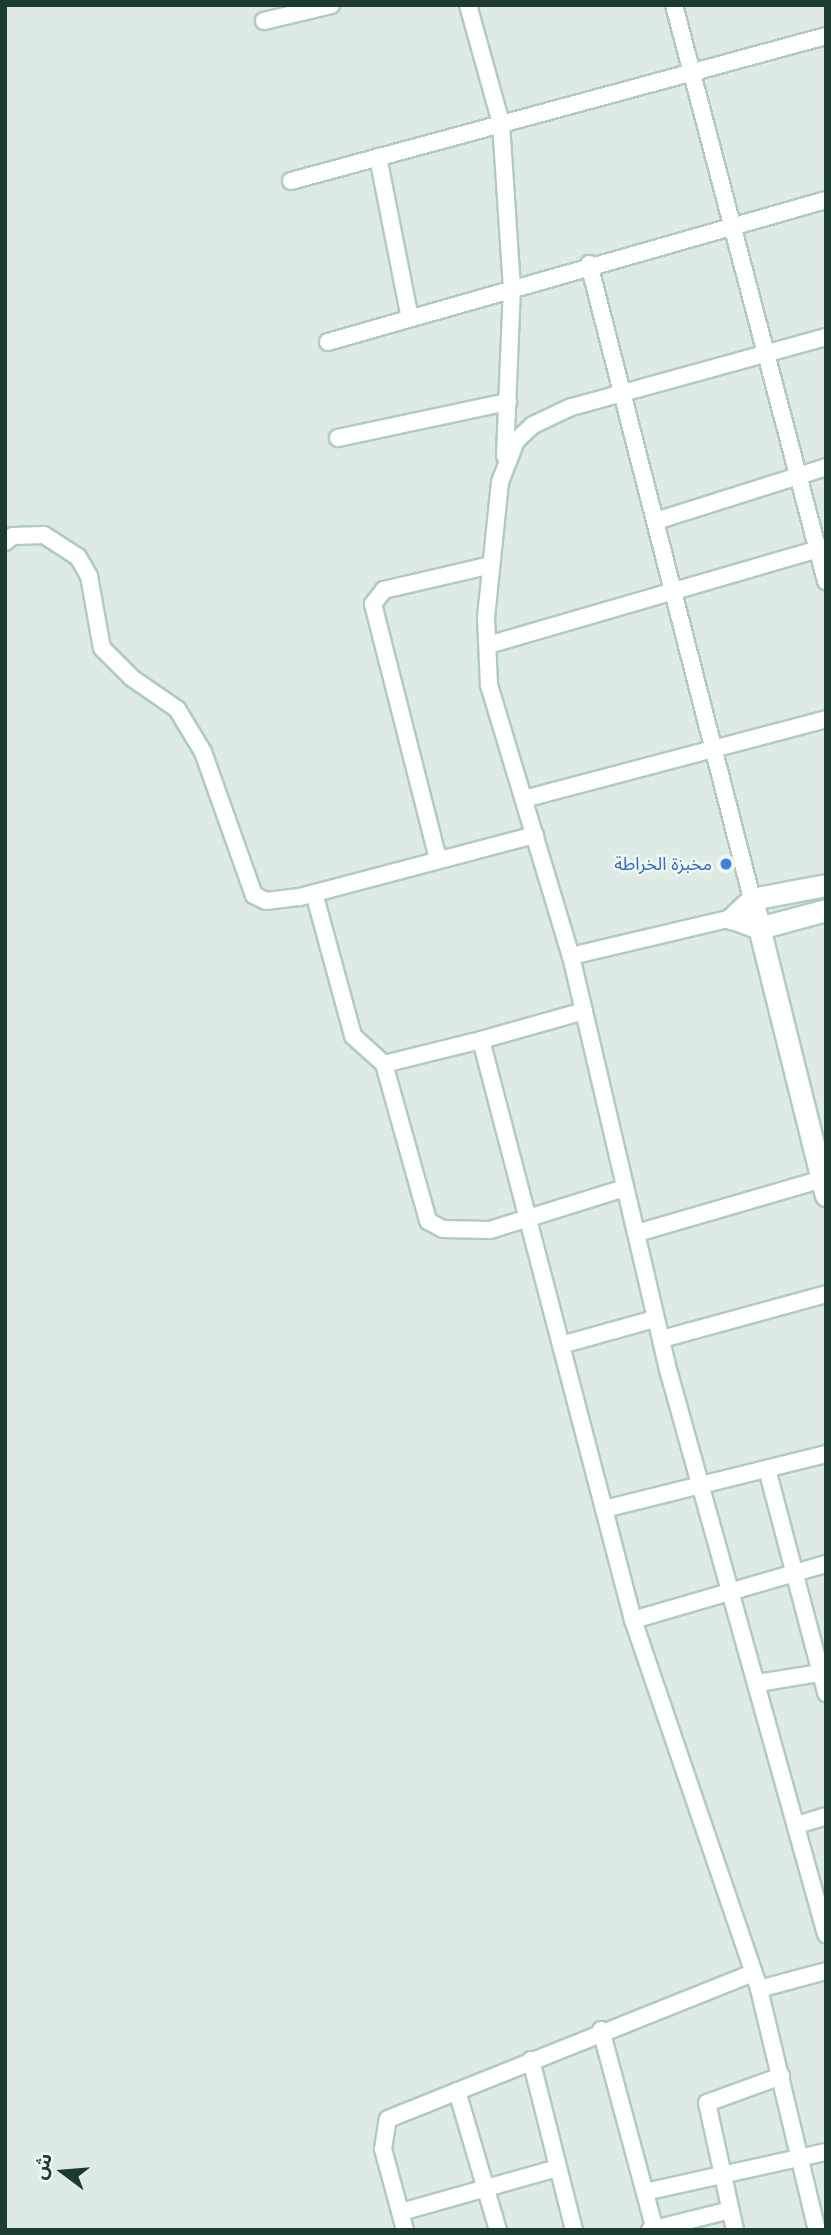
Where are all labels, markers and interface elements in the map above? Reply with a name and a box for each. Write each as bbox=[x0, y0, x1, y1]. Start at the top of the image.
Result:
place label: مخبزة الخراطة bbox=[614, 853, 712, 875]
marker: مخبزة الخراطة bbox=[718, 856, 734, 872]
north arrow bbox=[28, 2137, 98, 2207]
text: ش bbox=[27, 2150, 59, 2182]

